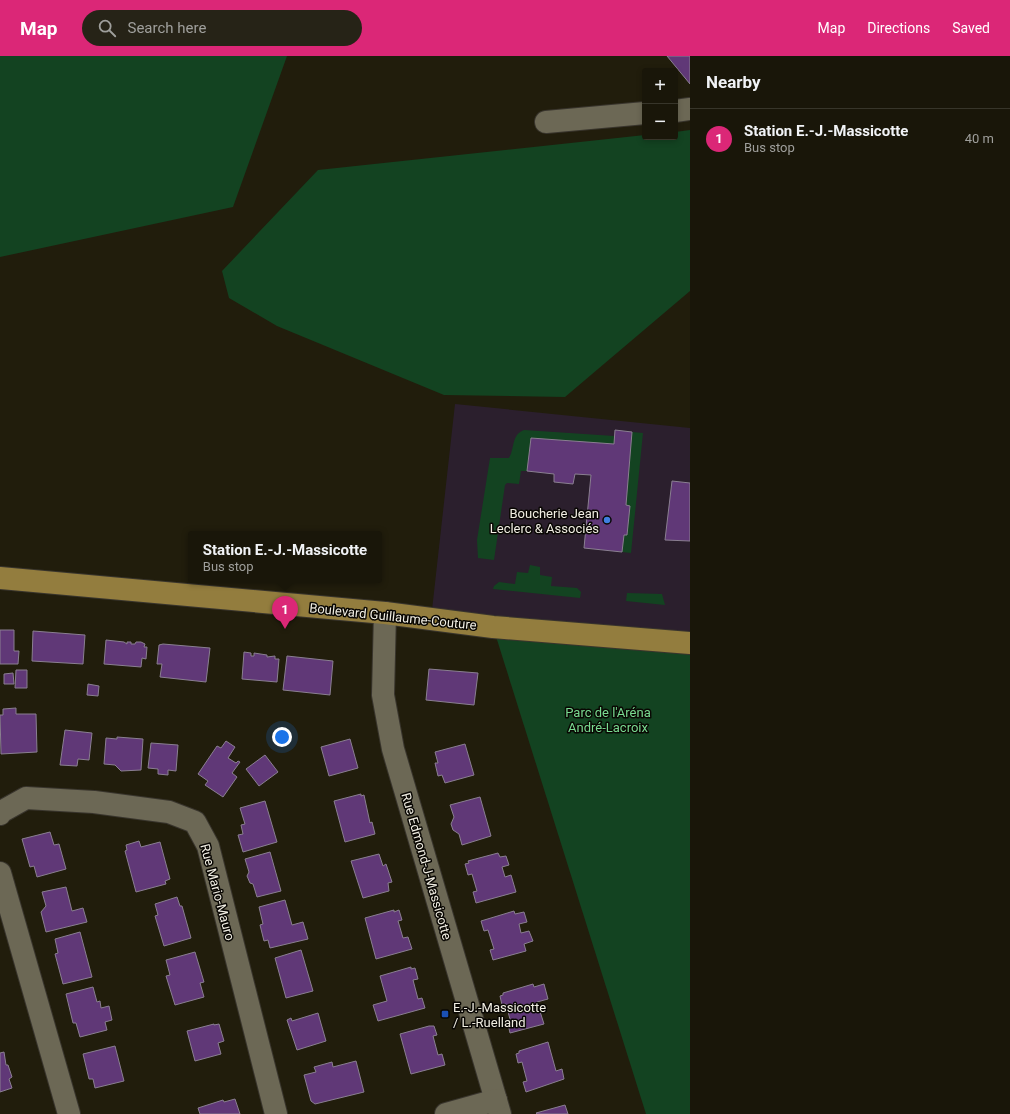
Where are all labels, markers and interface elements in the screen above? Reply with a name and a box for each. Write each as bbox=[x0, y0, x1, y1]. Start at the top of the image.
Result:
search box bbox=[82, 10, 362, 46]
text: Map bbox=[20, 17, 58, 40]
icon: search bbox=[96, 17, 118, 39]
text: Search here bbox=[128, 19, 206, 37]
text: Map bbox=[818, 20, 845, 36]
text: Directions bbox=[867, 20, 930, 36]
text: Saved bbox=[952, 20, 990, 36]
map controls bbox=[642, 68, 678, 140]
button: + bbox=[642, 68, 678, 104]
text: Nearby bbox=[706, 72, 761, 92]
button: − bbox=[642, 104, 678, 140]
text: Station E.-J.-Massicotte bbox=[744, 122, 908, 140]
text: 1 bbox=[715, 131, 723, 146]
text: 40 m bbox=[965, 131, 994, 146]
text: Bus stop bbox=[744, 140, 795, 155]
place label: Boucherie Jean Leclerc & Associés bbox=[490, 506, 599, 536]
marker: Boucherie Jean Leclerc & Associés bbox=[602, 515, 612, 525]
popup bbox=[188, 531, 382, 583]
text: Station E.-J.-Massicotte bbox=[203, 541, 367, 559]
text: Bus stop bbox=[203, 559, 254, 574]
pin: 1 bbox=[272, 596, 298, 629]
street label: Boulevard Guillaume-Couture bbox=[309, 600, 477, 633]
park label: Parc de l'Aréna André-Lacroix bbox=[565, 705, 651, 735]
your location bbox=[272, 727, 292, 747]
street label: Rue Edmond-J-Massicotte bbox=[398, 791, 455, 941]
street label: Rue Mario-Mauro bbox=[197, 842, 238, 942]
place label: E.-J.-Massicotte / L.-Ruelland bbox=[453, 1000, 546, 1030]
marker: E.-J.-Massicotte / L.-Ruelland bbox=[440, 1009, 450, 1019]

